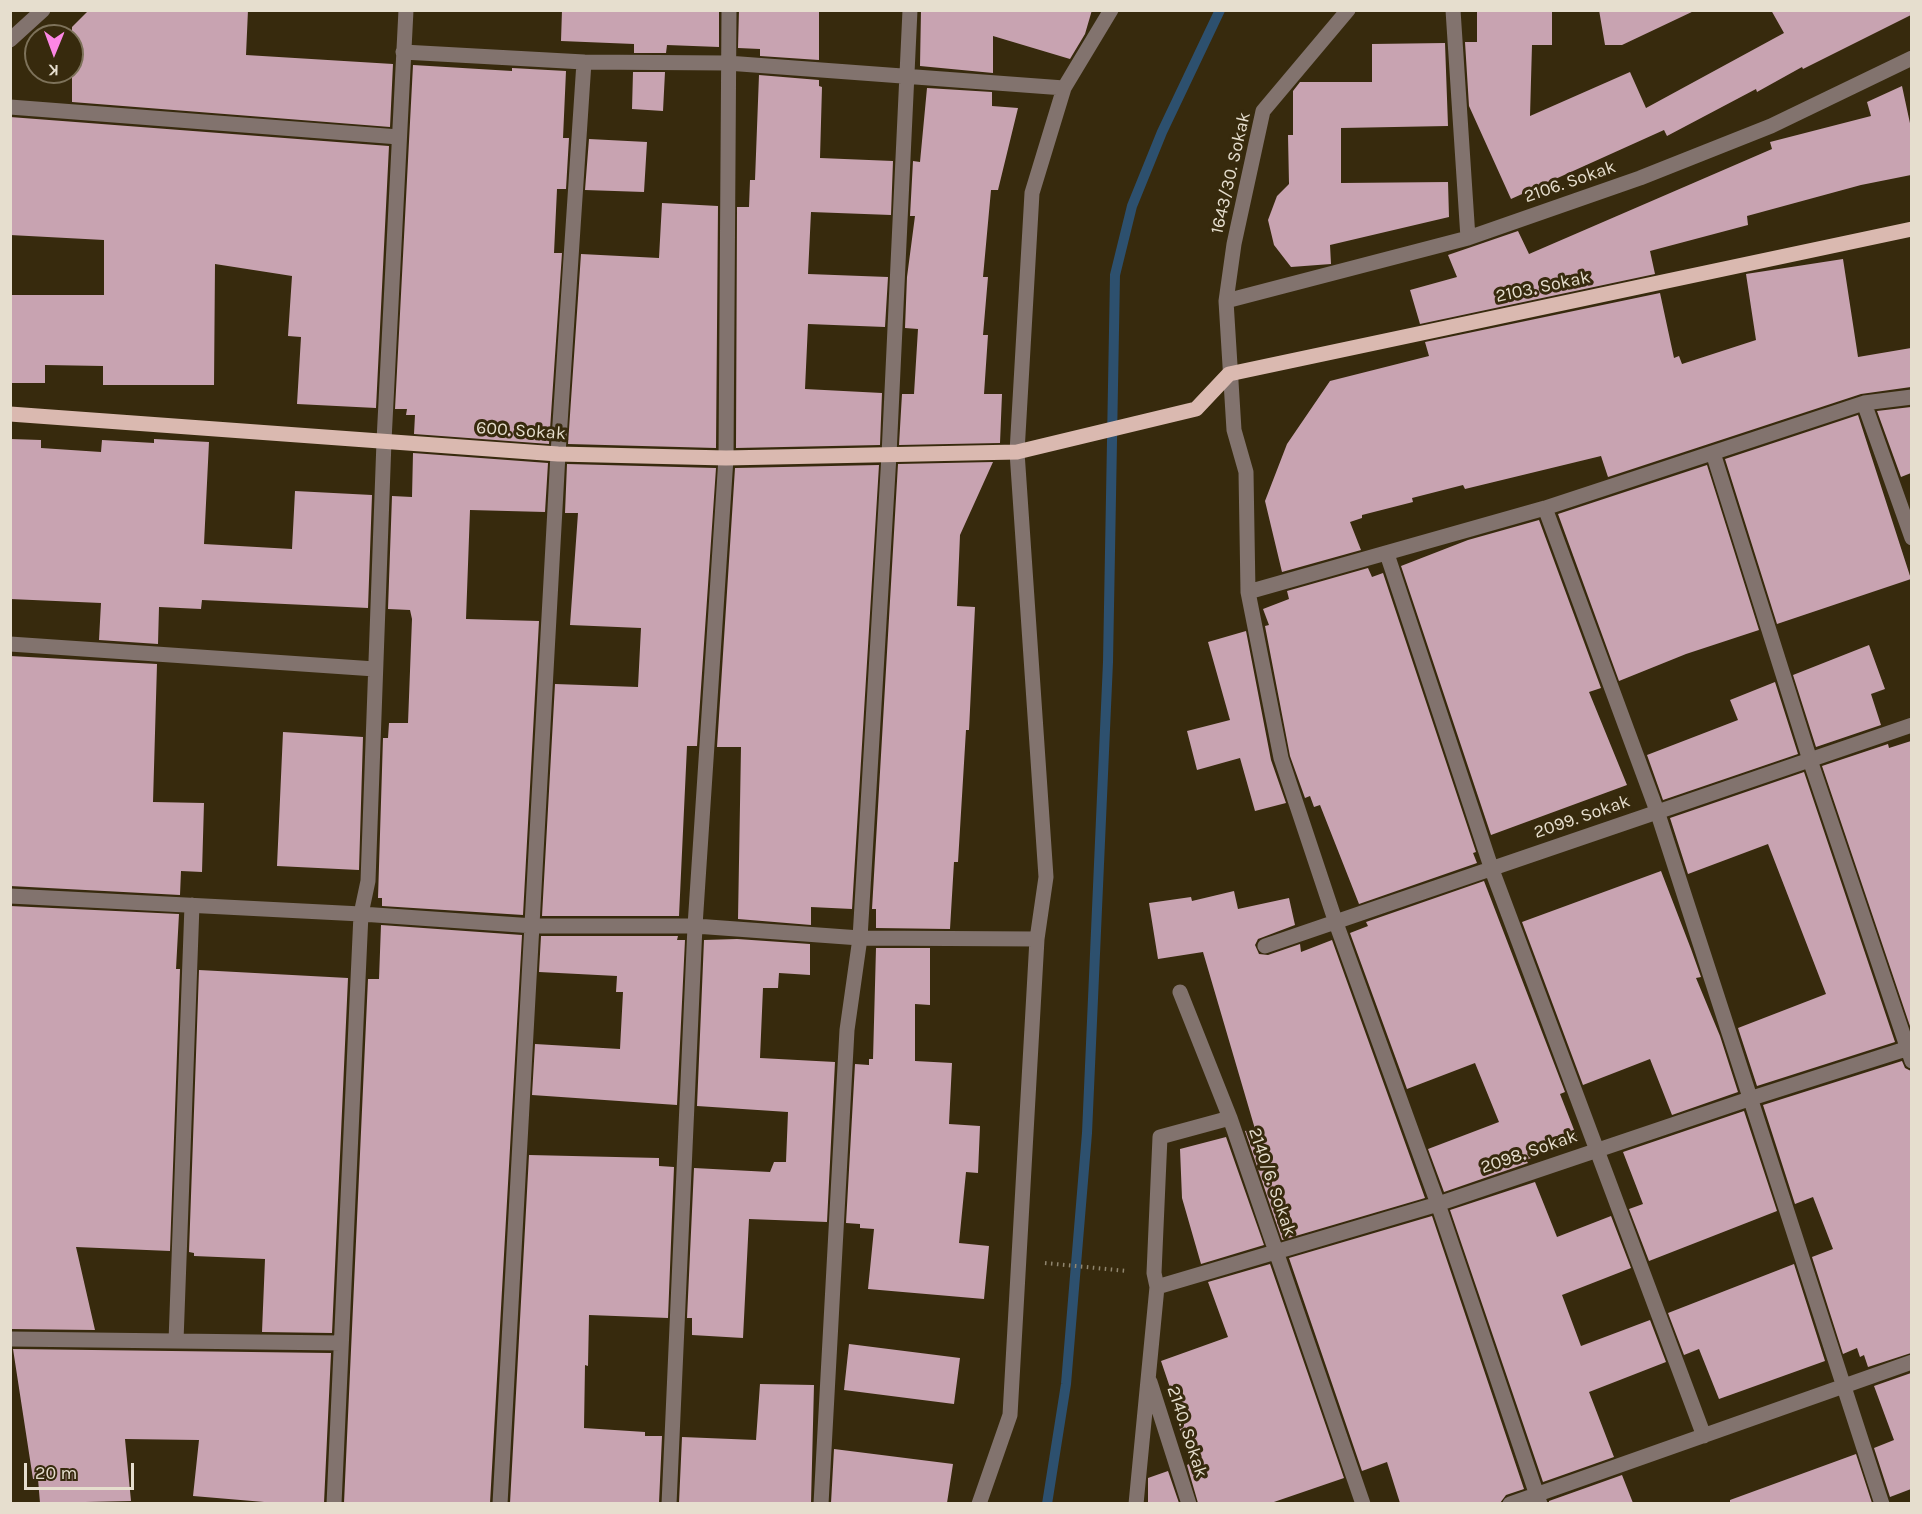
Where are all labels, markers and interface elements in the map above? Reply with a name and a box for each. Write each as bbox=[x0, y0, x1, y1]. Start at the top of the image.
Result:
north arrow bbox=[24, 24, 84, 84]
text: K bbox=[48, 61, 59, 80]
street label: 1643/30. Sokak bbox=[1206, 110, 1256, 236]
street label: 2106. Sokak bbox=[1521, 156, 1619, 208]
street label: 2103. Sokak bbox=[1494, 266, 1592, 308]
street label: 600. Sokak bbox=[475, 417, 567, 445]
street label: 2099. Sokak bbox=[1531, 790, 1633, 844]
street label: 2140/6. Sokak bbox=[1243, 1125, 1301, 1239]
street label: 2098. Sokak bbox=[1478, 1125, 1580, 1179]
street label: 2140. Sokak bbox=[1162, 1383, 1212, 1481]
scale bar bbox=[27, 1451, 136, 1489]
text: 20 m bbox=[35, 1462, 77, 1484]

